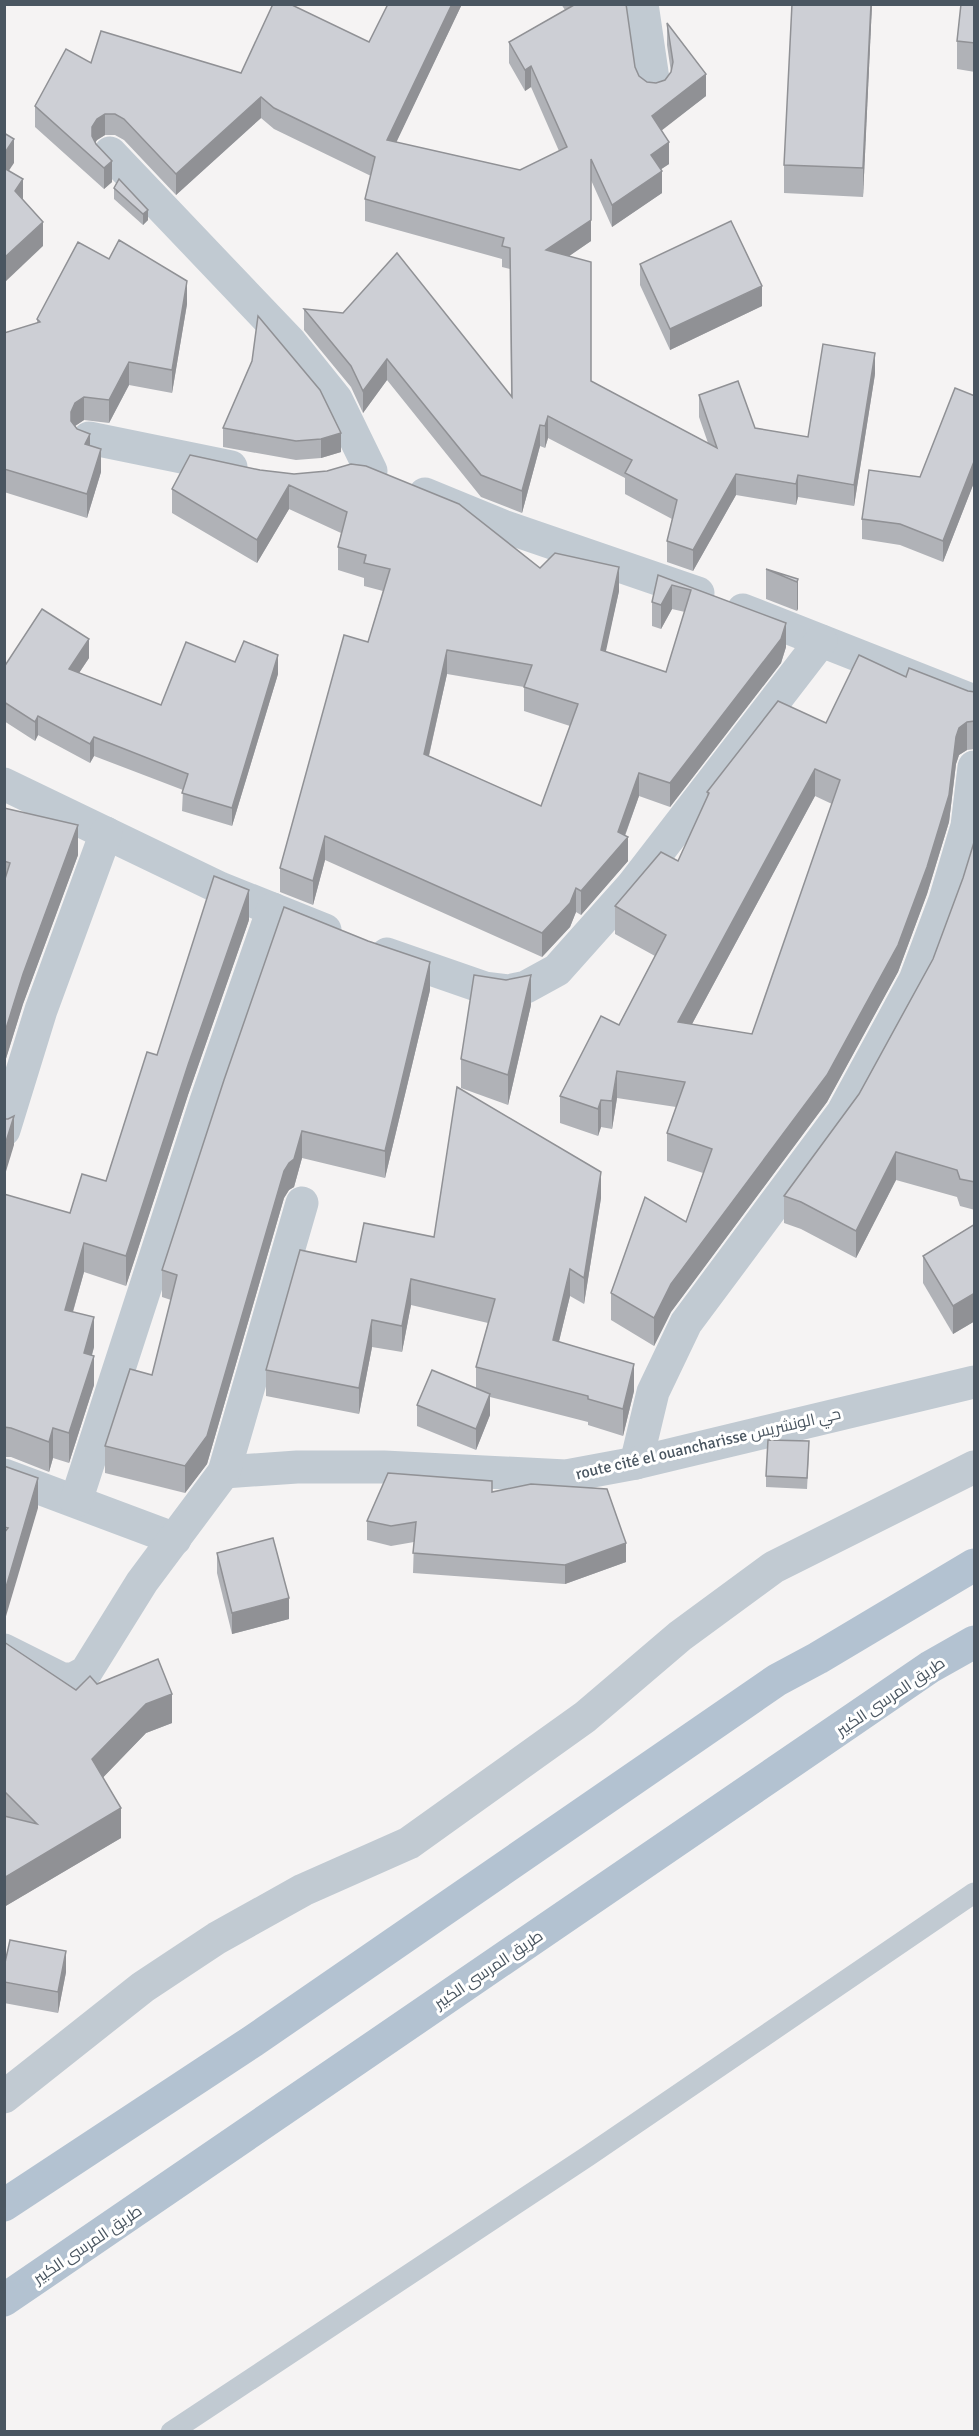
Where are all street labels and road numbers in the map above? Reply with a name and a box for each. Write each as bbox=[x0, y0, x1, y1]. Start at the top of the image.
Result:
street label: route cité el ouancharisse حي الونشريس bbox=[574, 1404, 844, 1487]
street label: طريق المرسى الكبير bbox=[831, 1653, 949, 1741]
street label: طريق المرسى الكبير bbox=[429, 1926, 547, 2014]
street label: طريق المرسى الكبير bbox=[28, 2201, 146, 2289]

